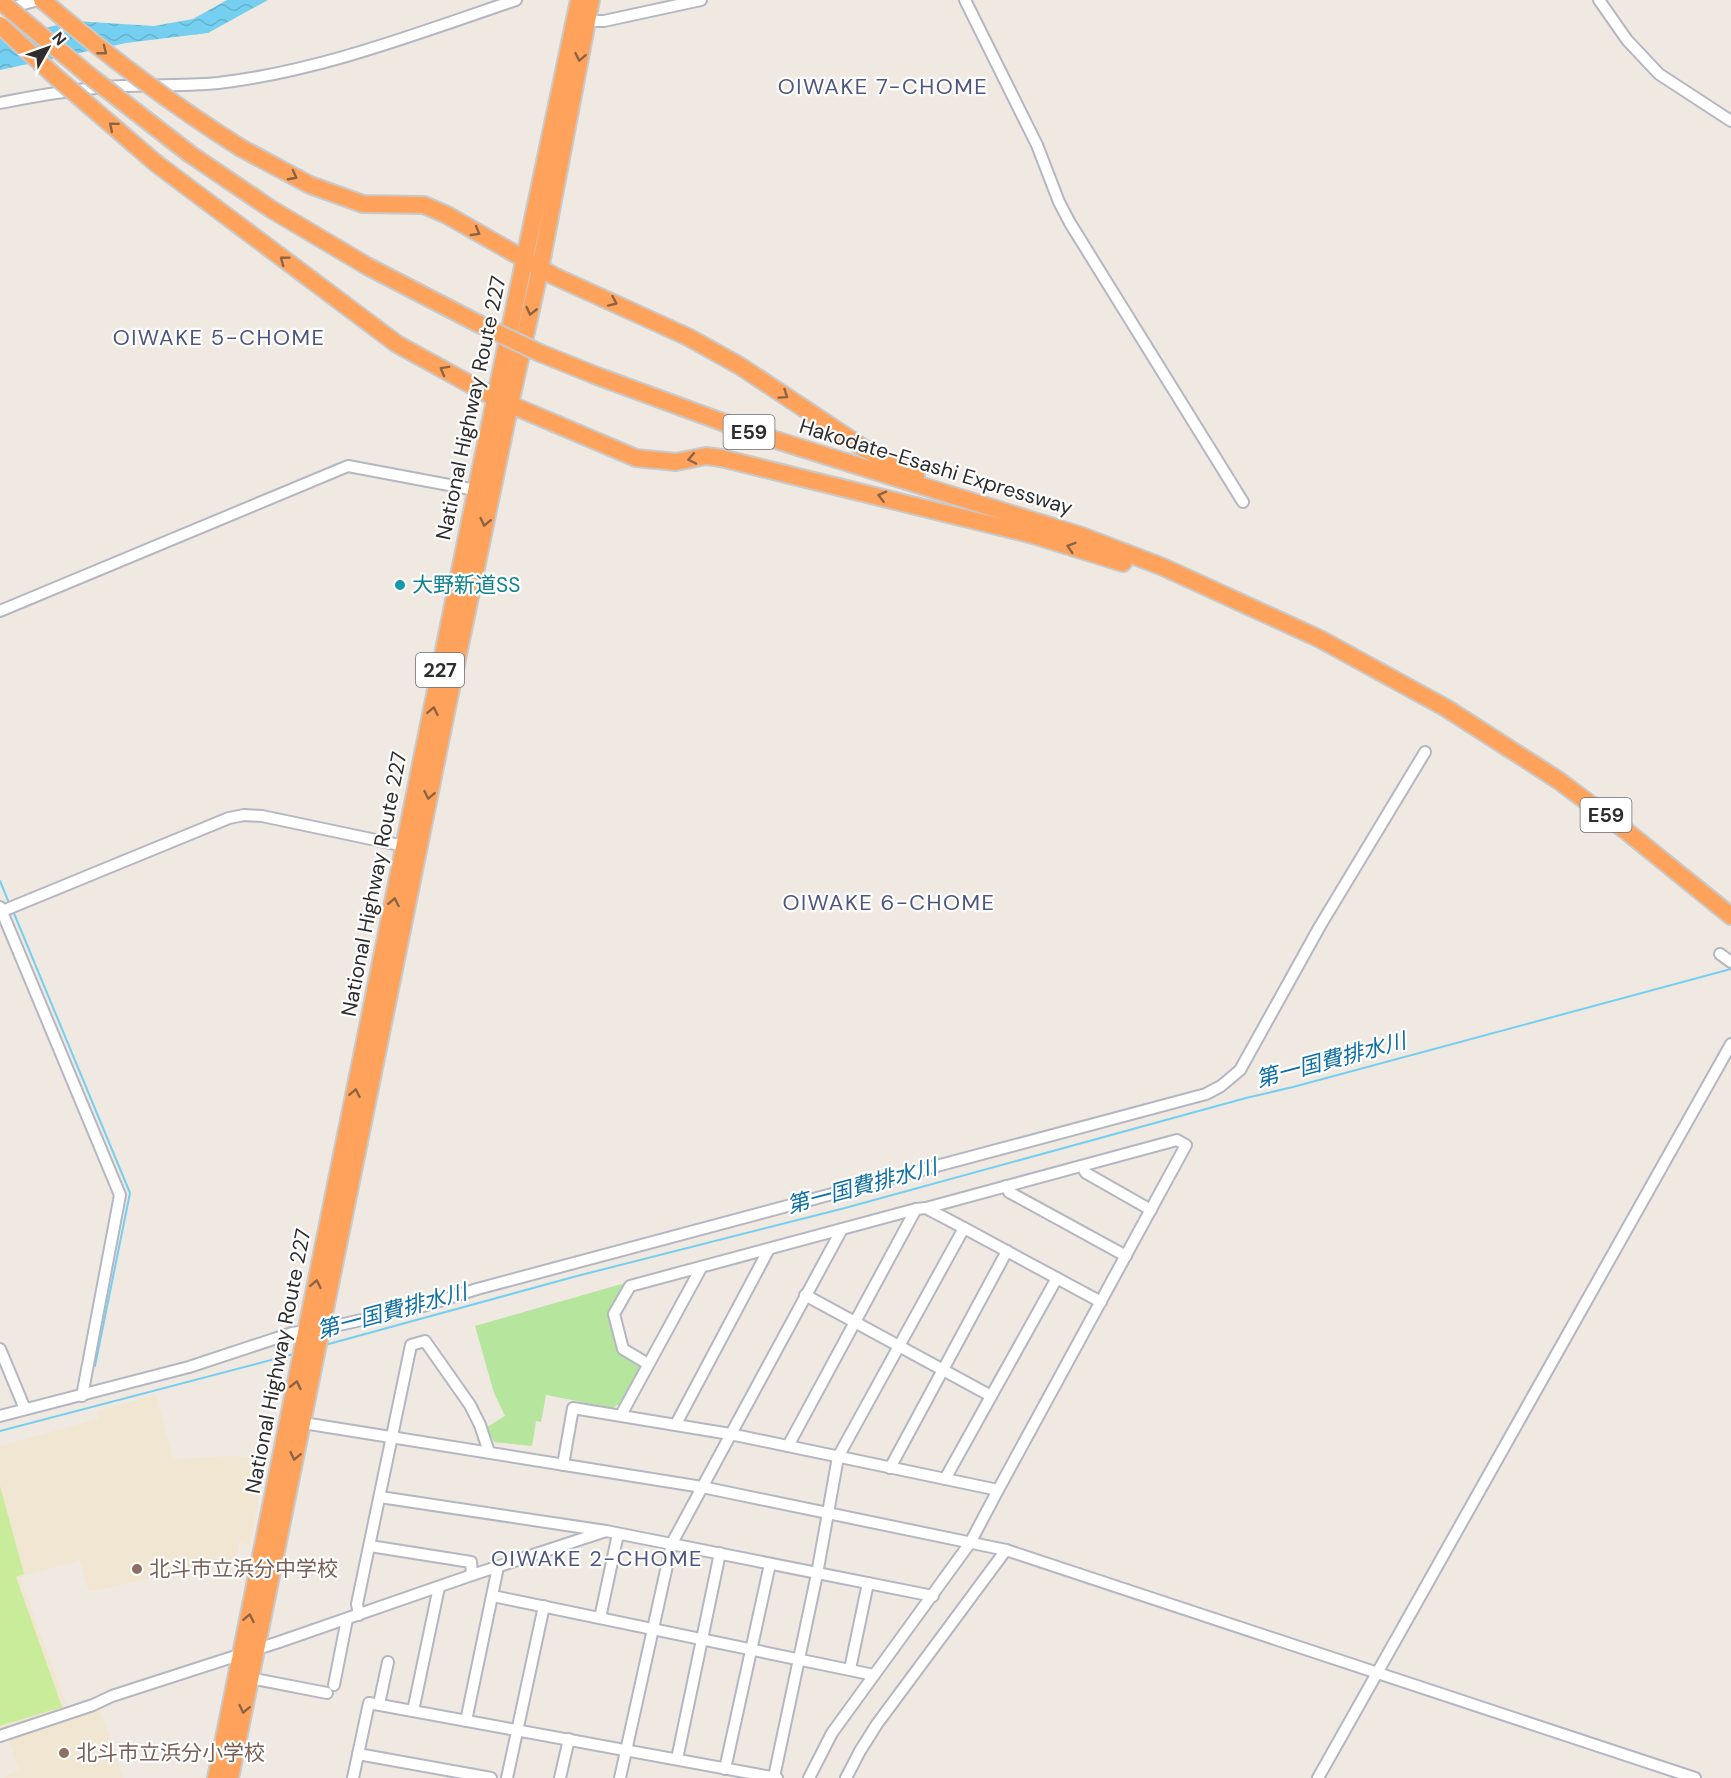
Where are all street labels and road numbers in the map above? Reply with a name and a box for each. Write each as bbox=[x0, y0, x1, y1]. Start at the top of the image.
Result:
street label: National Highway Route 227 bbox=[429, 273, 513, 543]
street label: Hakodate-Esashi Expressway bbox=[796, 412, 1076, 522]
road number: E59 bbox=[724, 415, 774, 449]
road number: 227 bbox=[416, 653, 464, 687]
street label: National Highway Route 227 bbox=[335, 749, 413, 1019]
road number: E59 bbox=[1580, 798, 1632, 832]
street label: National Highway Route 227 bbox=[239, 1226, 317, 1496]

